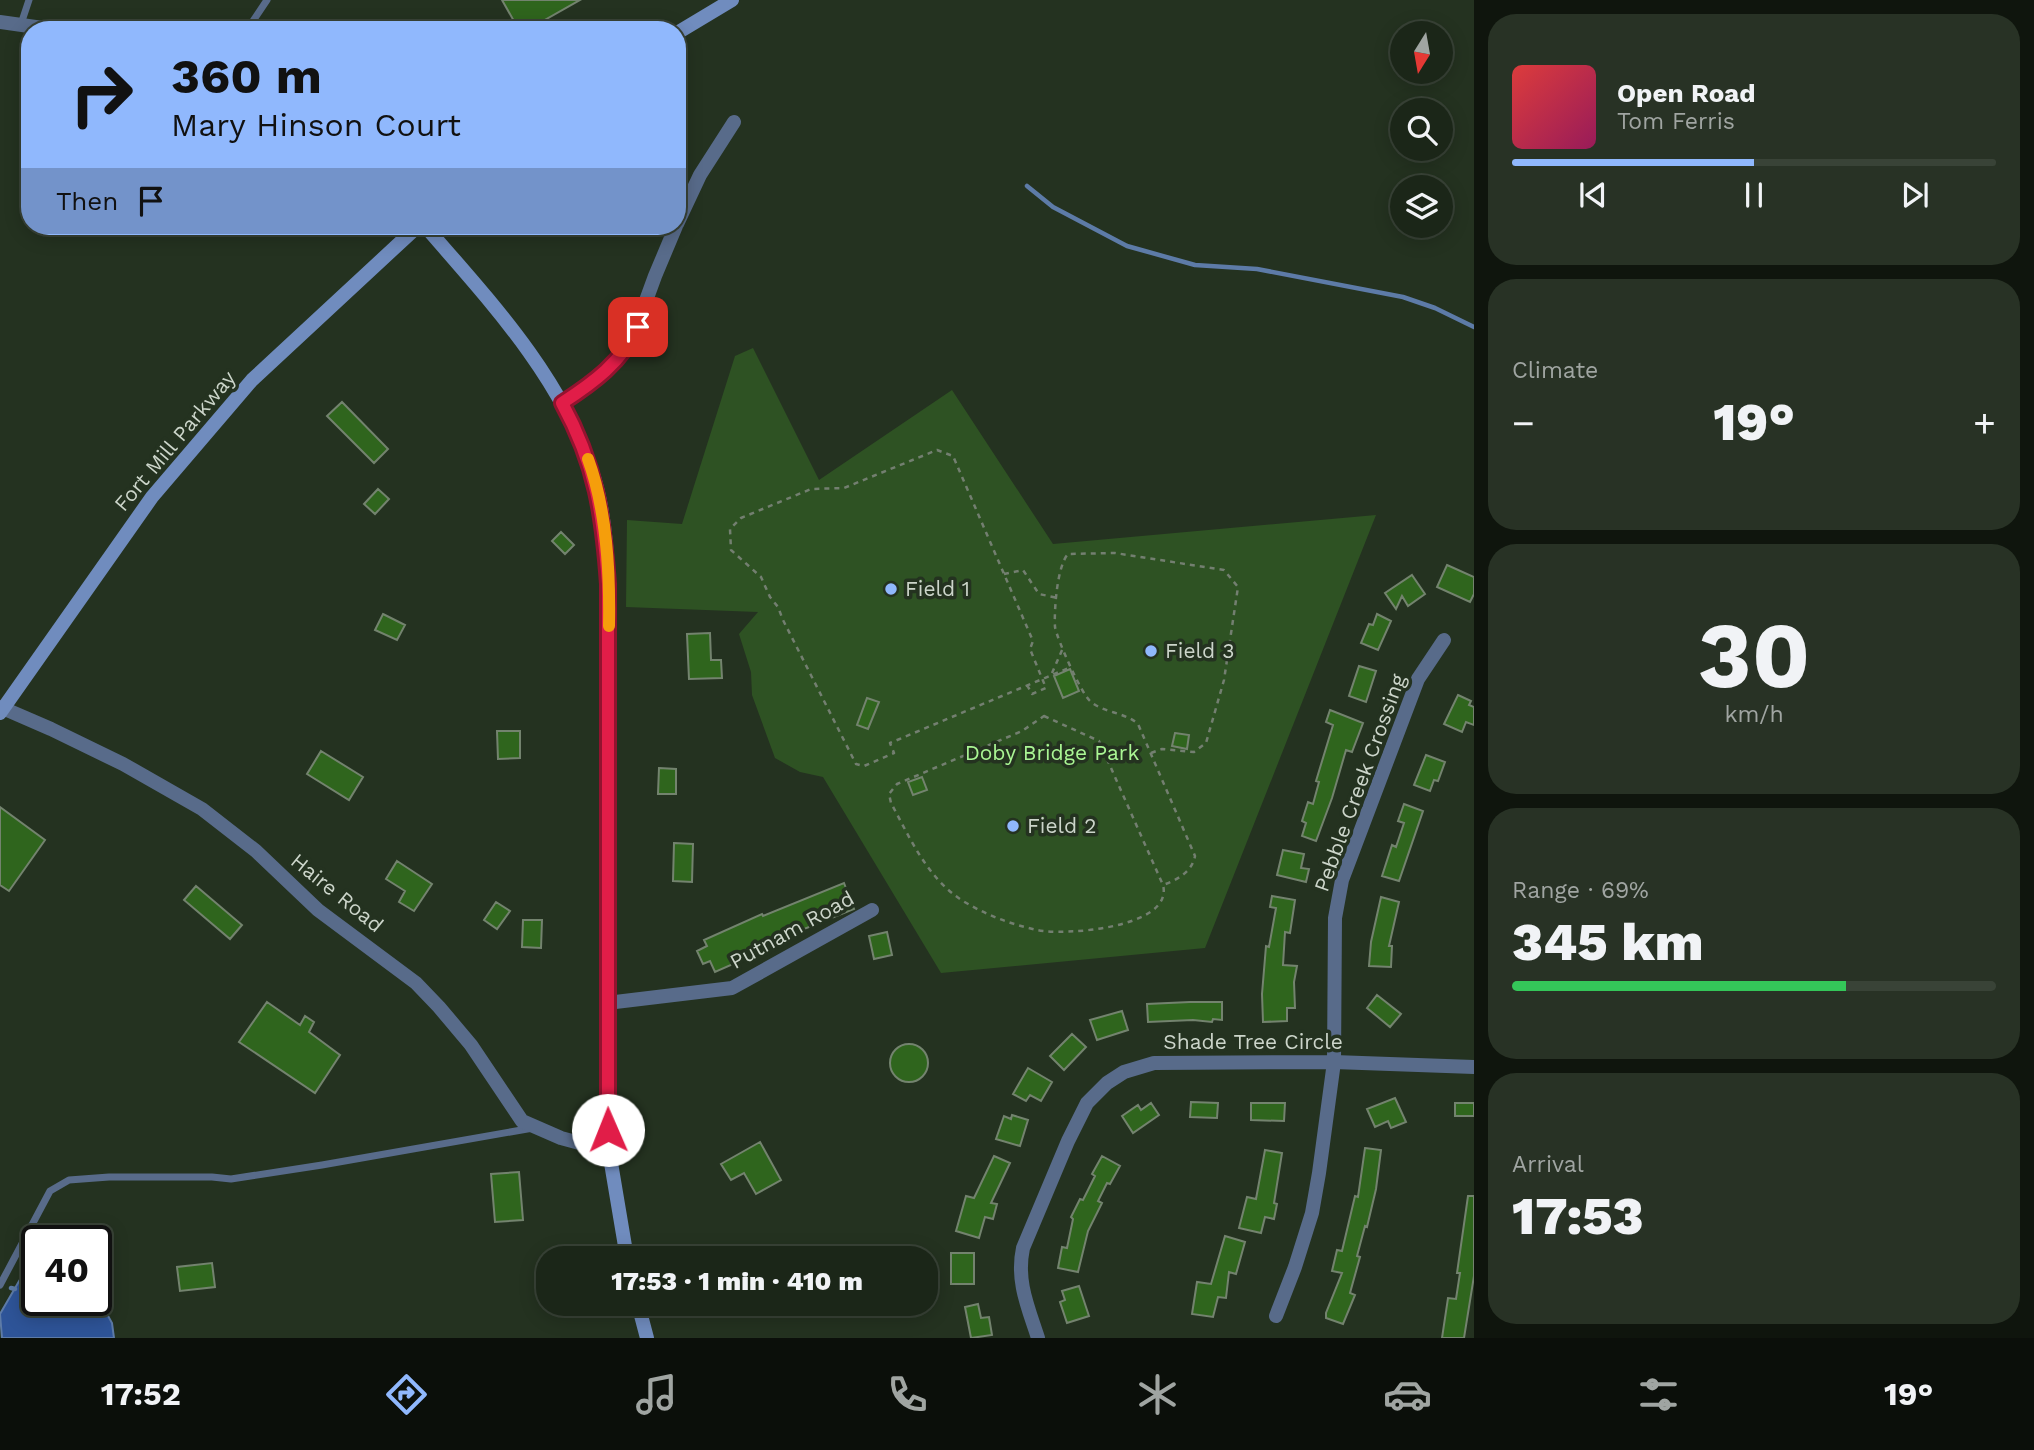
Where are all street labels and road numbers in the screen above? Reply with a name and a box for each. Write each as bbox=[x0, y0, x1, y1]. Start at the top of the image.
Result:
street label: Fort Mill Parkway bbox=[109, 365, 241, 516]
street label: Pebble Creek Crossing bbox=[1309, 670, 1411, 895]
street label: Haire Road bbox=[286, 848, 389, 937]
street label: Putnam Road bbox=[725, 885, 858, 974]
street label: Shade Tree Circle bbox=[1163, 1029, 1343, 1054]

